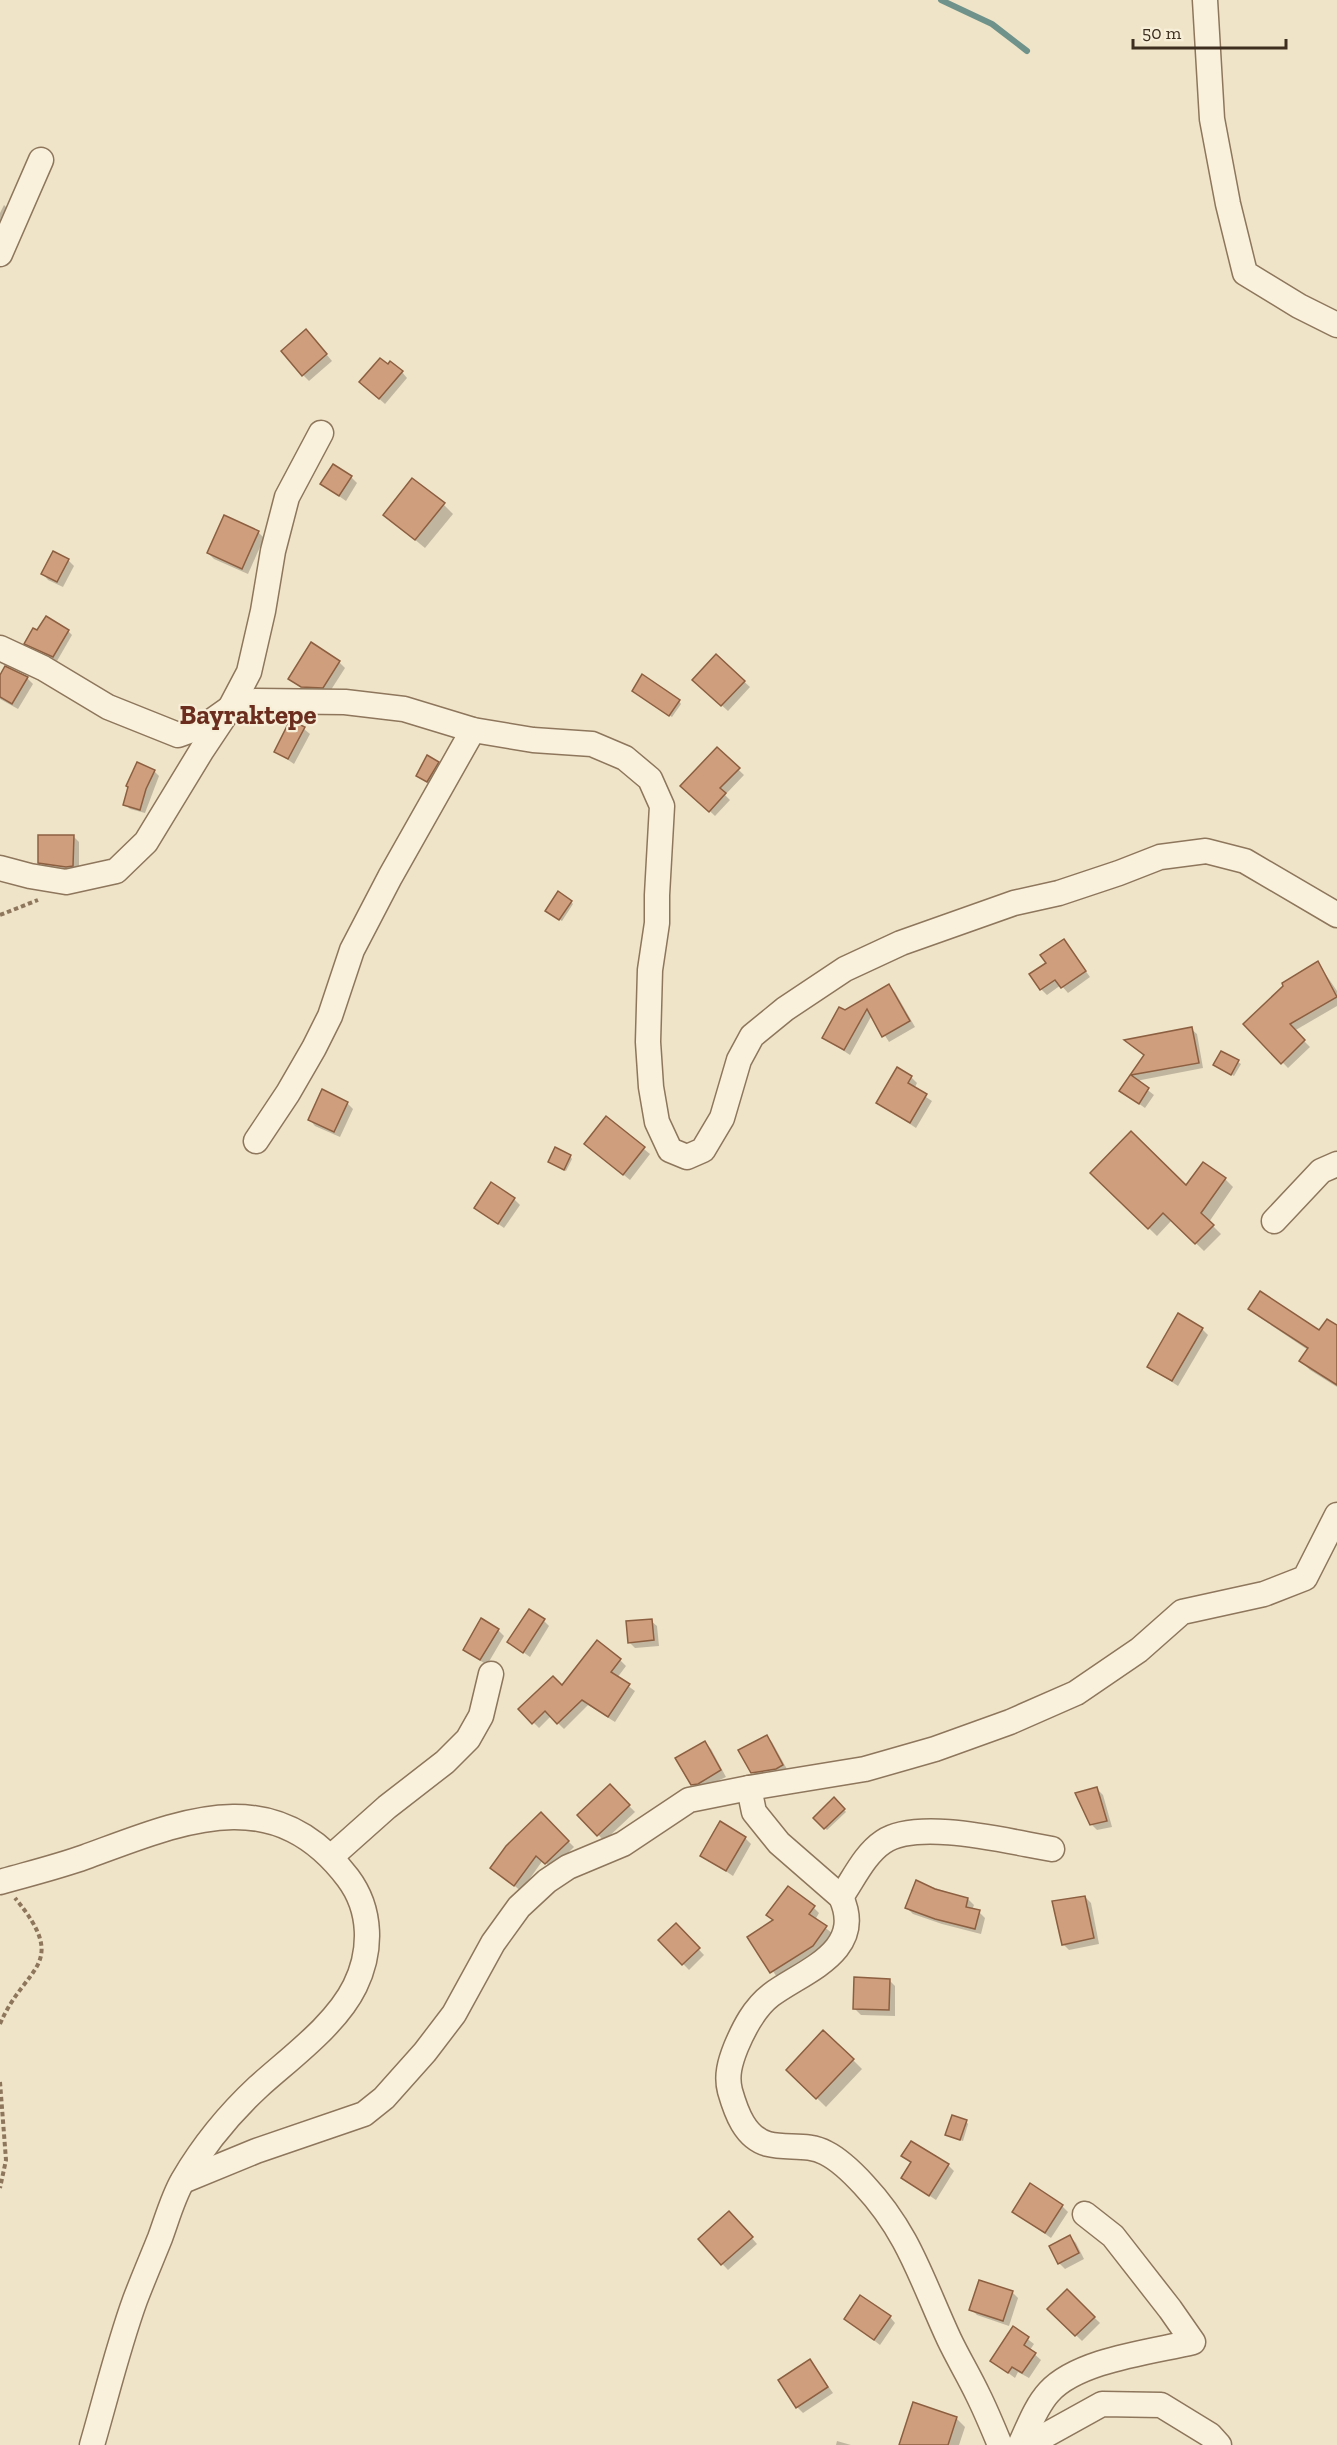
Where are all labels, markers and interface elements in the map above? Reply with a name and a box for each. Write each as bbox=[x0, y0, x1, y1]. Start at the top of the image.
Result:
scale bar bbox=[1133, 12, 1286, 50]
text: 50 m bbox=[1142, 22, 1182, 44]
district label: Bayraktepe bbox=[180, 699, 317, 731]

